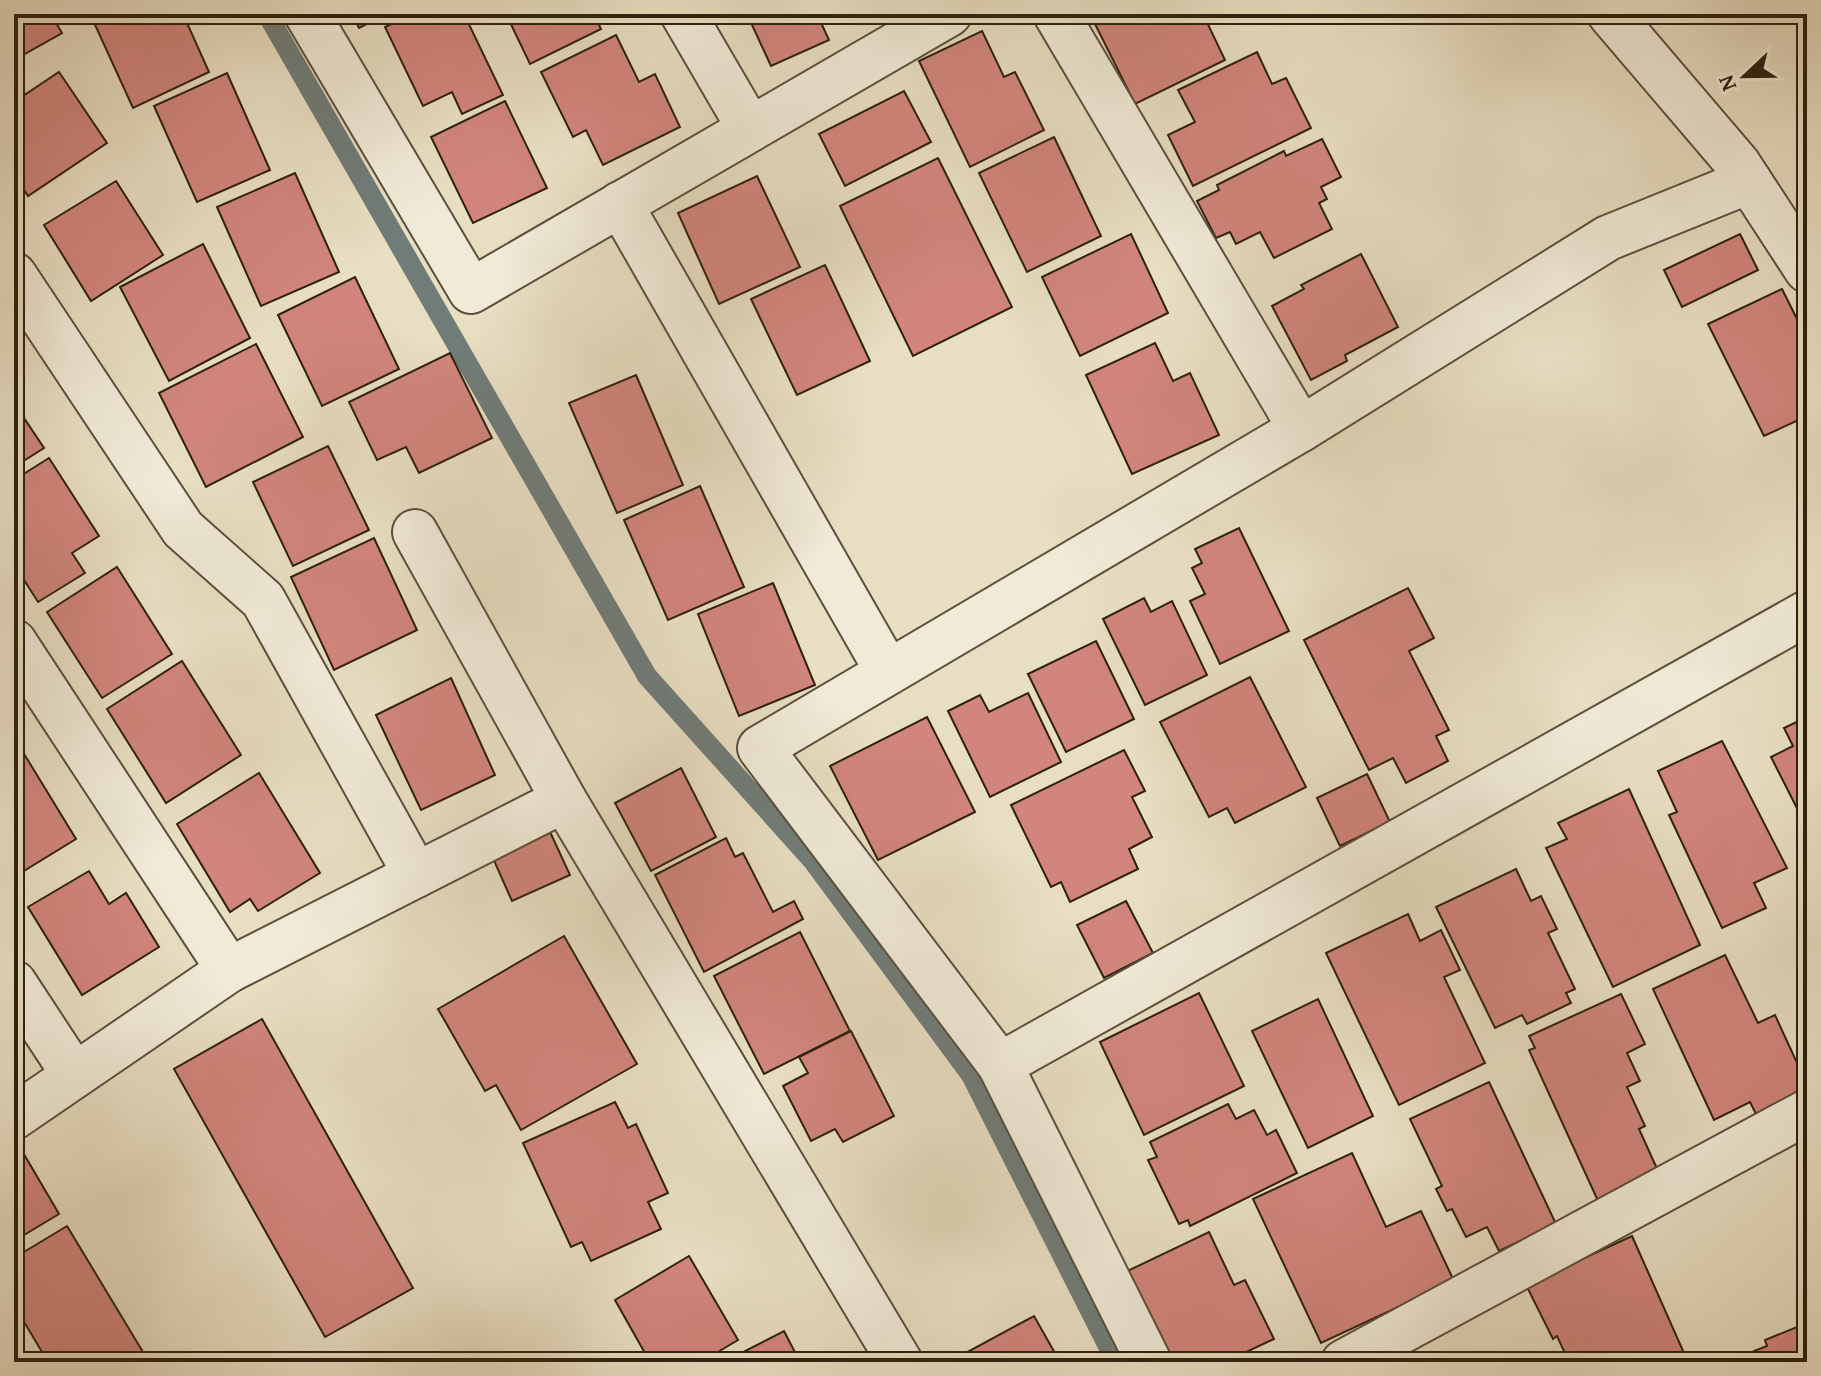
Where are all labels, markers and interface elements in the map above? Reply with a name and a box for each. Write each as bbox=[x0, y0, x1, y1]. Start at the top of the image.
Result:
north arrow bbox=[1705, 36, 1785, 116]
text: N bbox=[1709, 70, 1744, 96]

